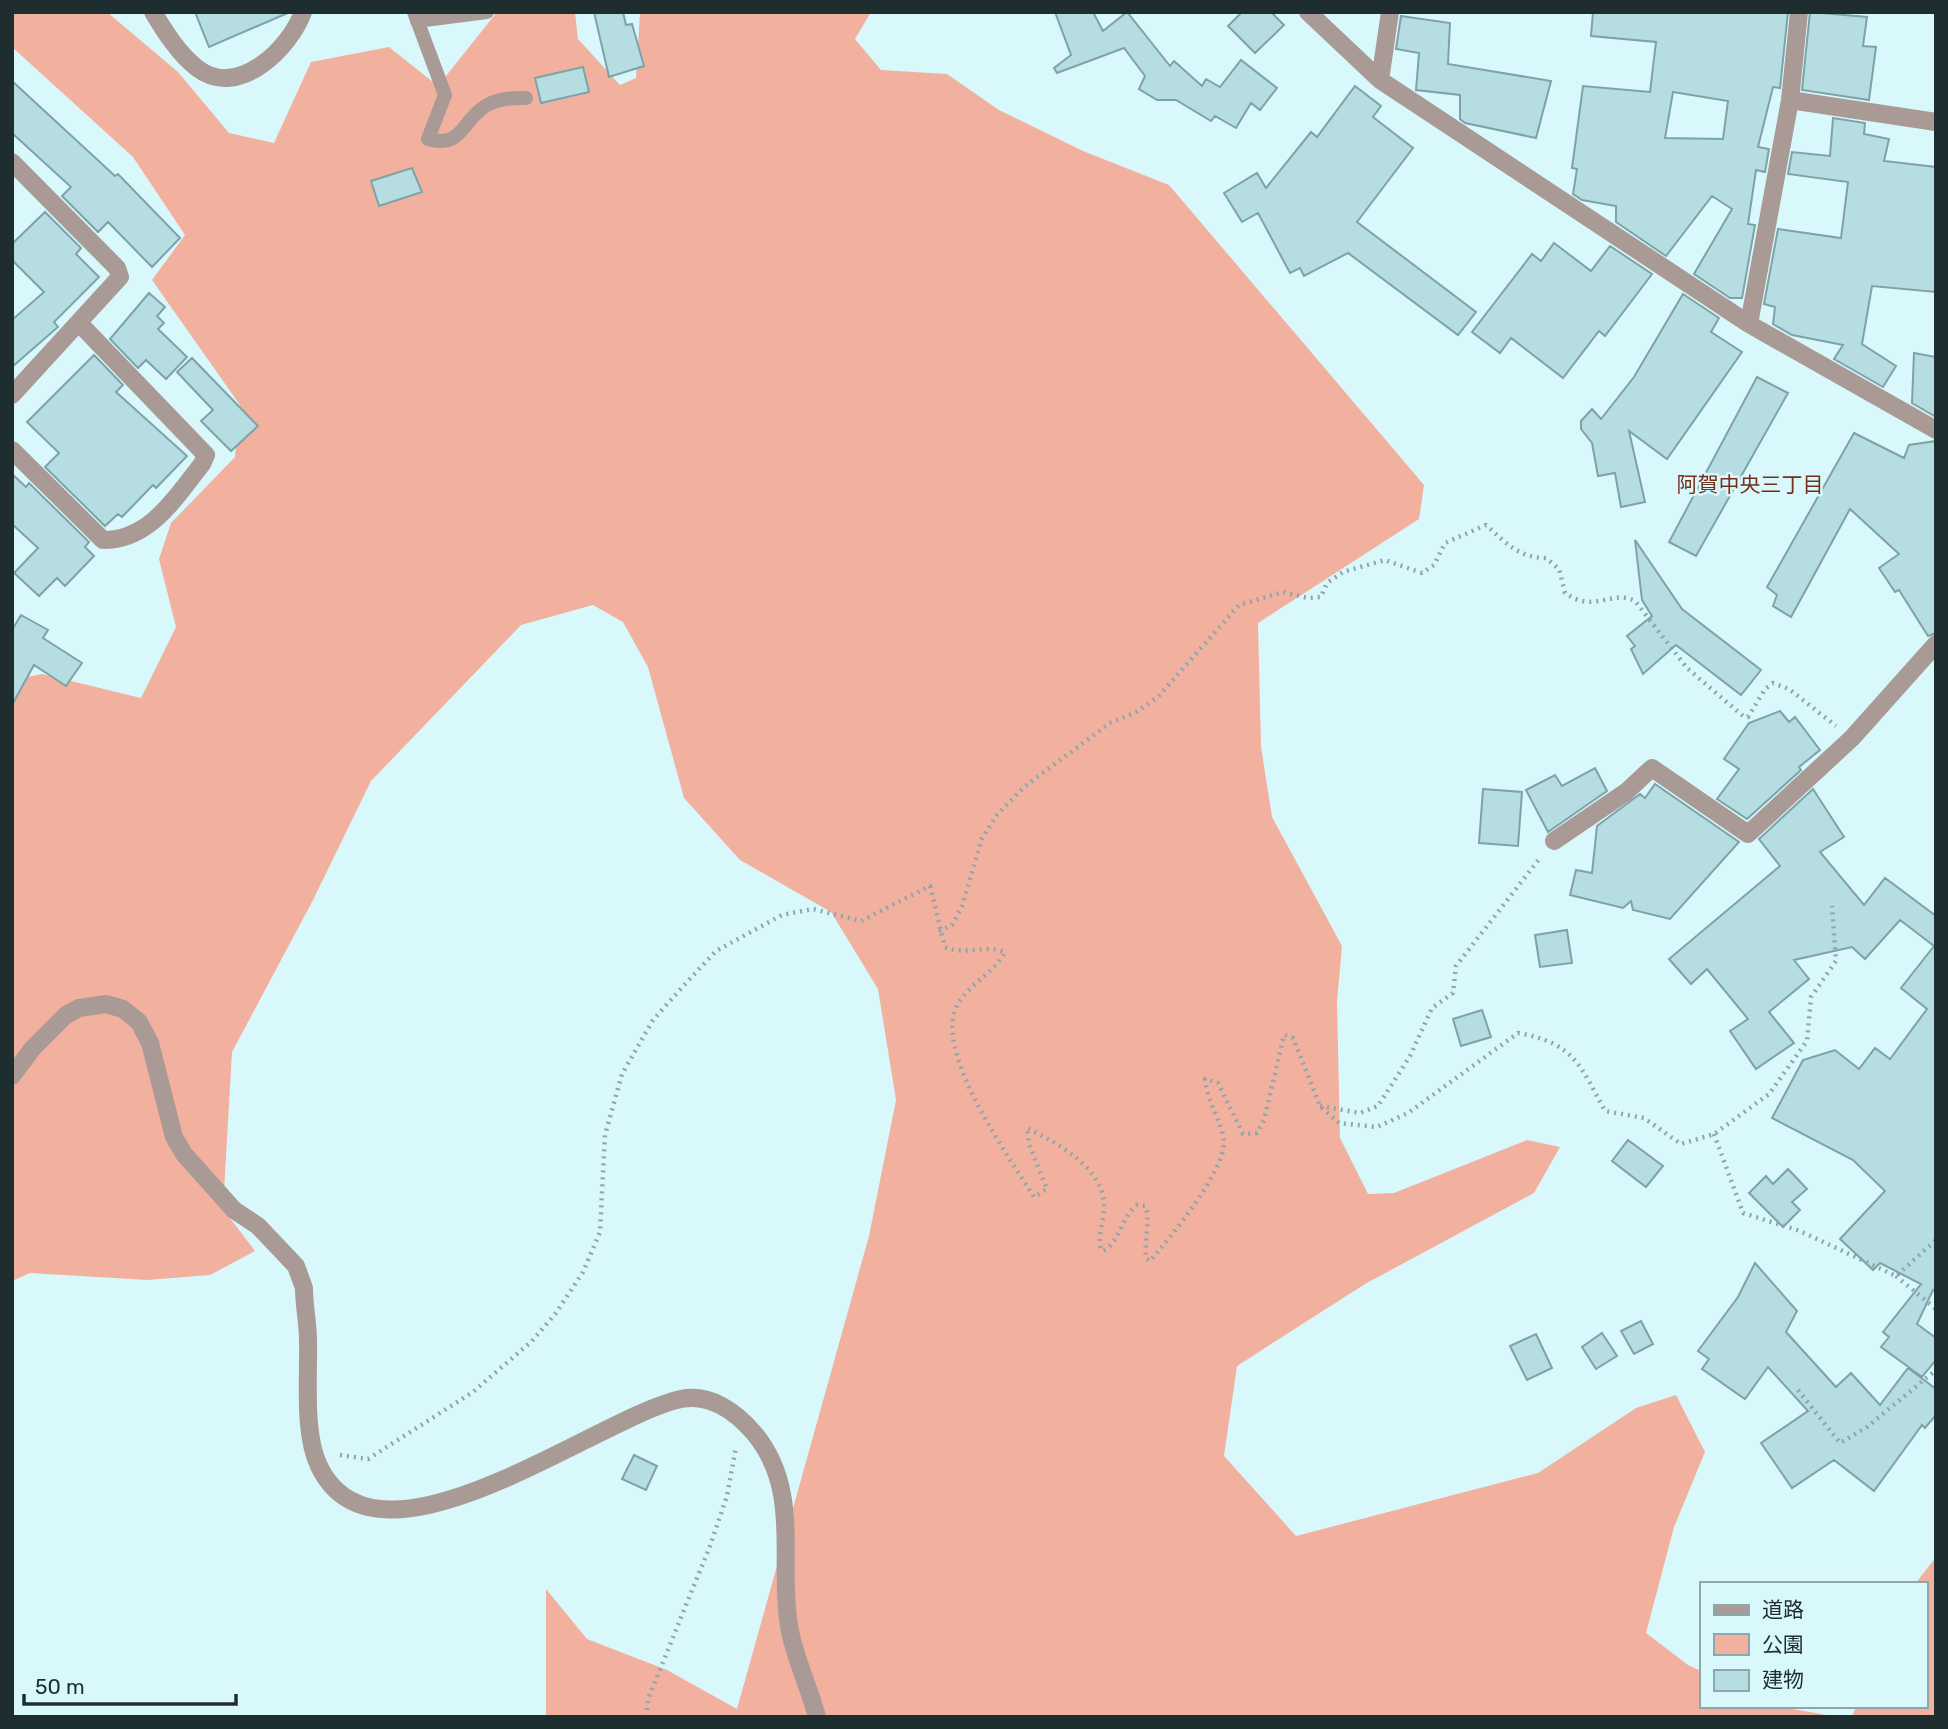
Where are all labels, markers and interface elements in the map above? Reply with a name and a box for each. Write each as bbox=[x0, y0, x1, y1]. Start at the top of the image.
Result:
district label: 阿賀中央三丁目 bbox=[1677, 472, 1824, 497]
legend bbox=[1700, 1582, 1927, 1708]
text: 道路 bbox=[1762, 1597, 1804, 1622]
text: 公園 bbox=[1762, 1632, 1804, 1657]
scale bar bbox=[24, 1662, 236, 1706]
text: 建物 bbox=[1762, 1667, 1804, 1692]
text: 50 m bbox=[35, 1674, 85, 1699]

